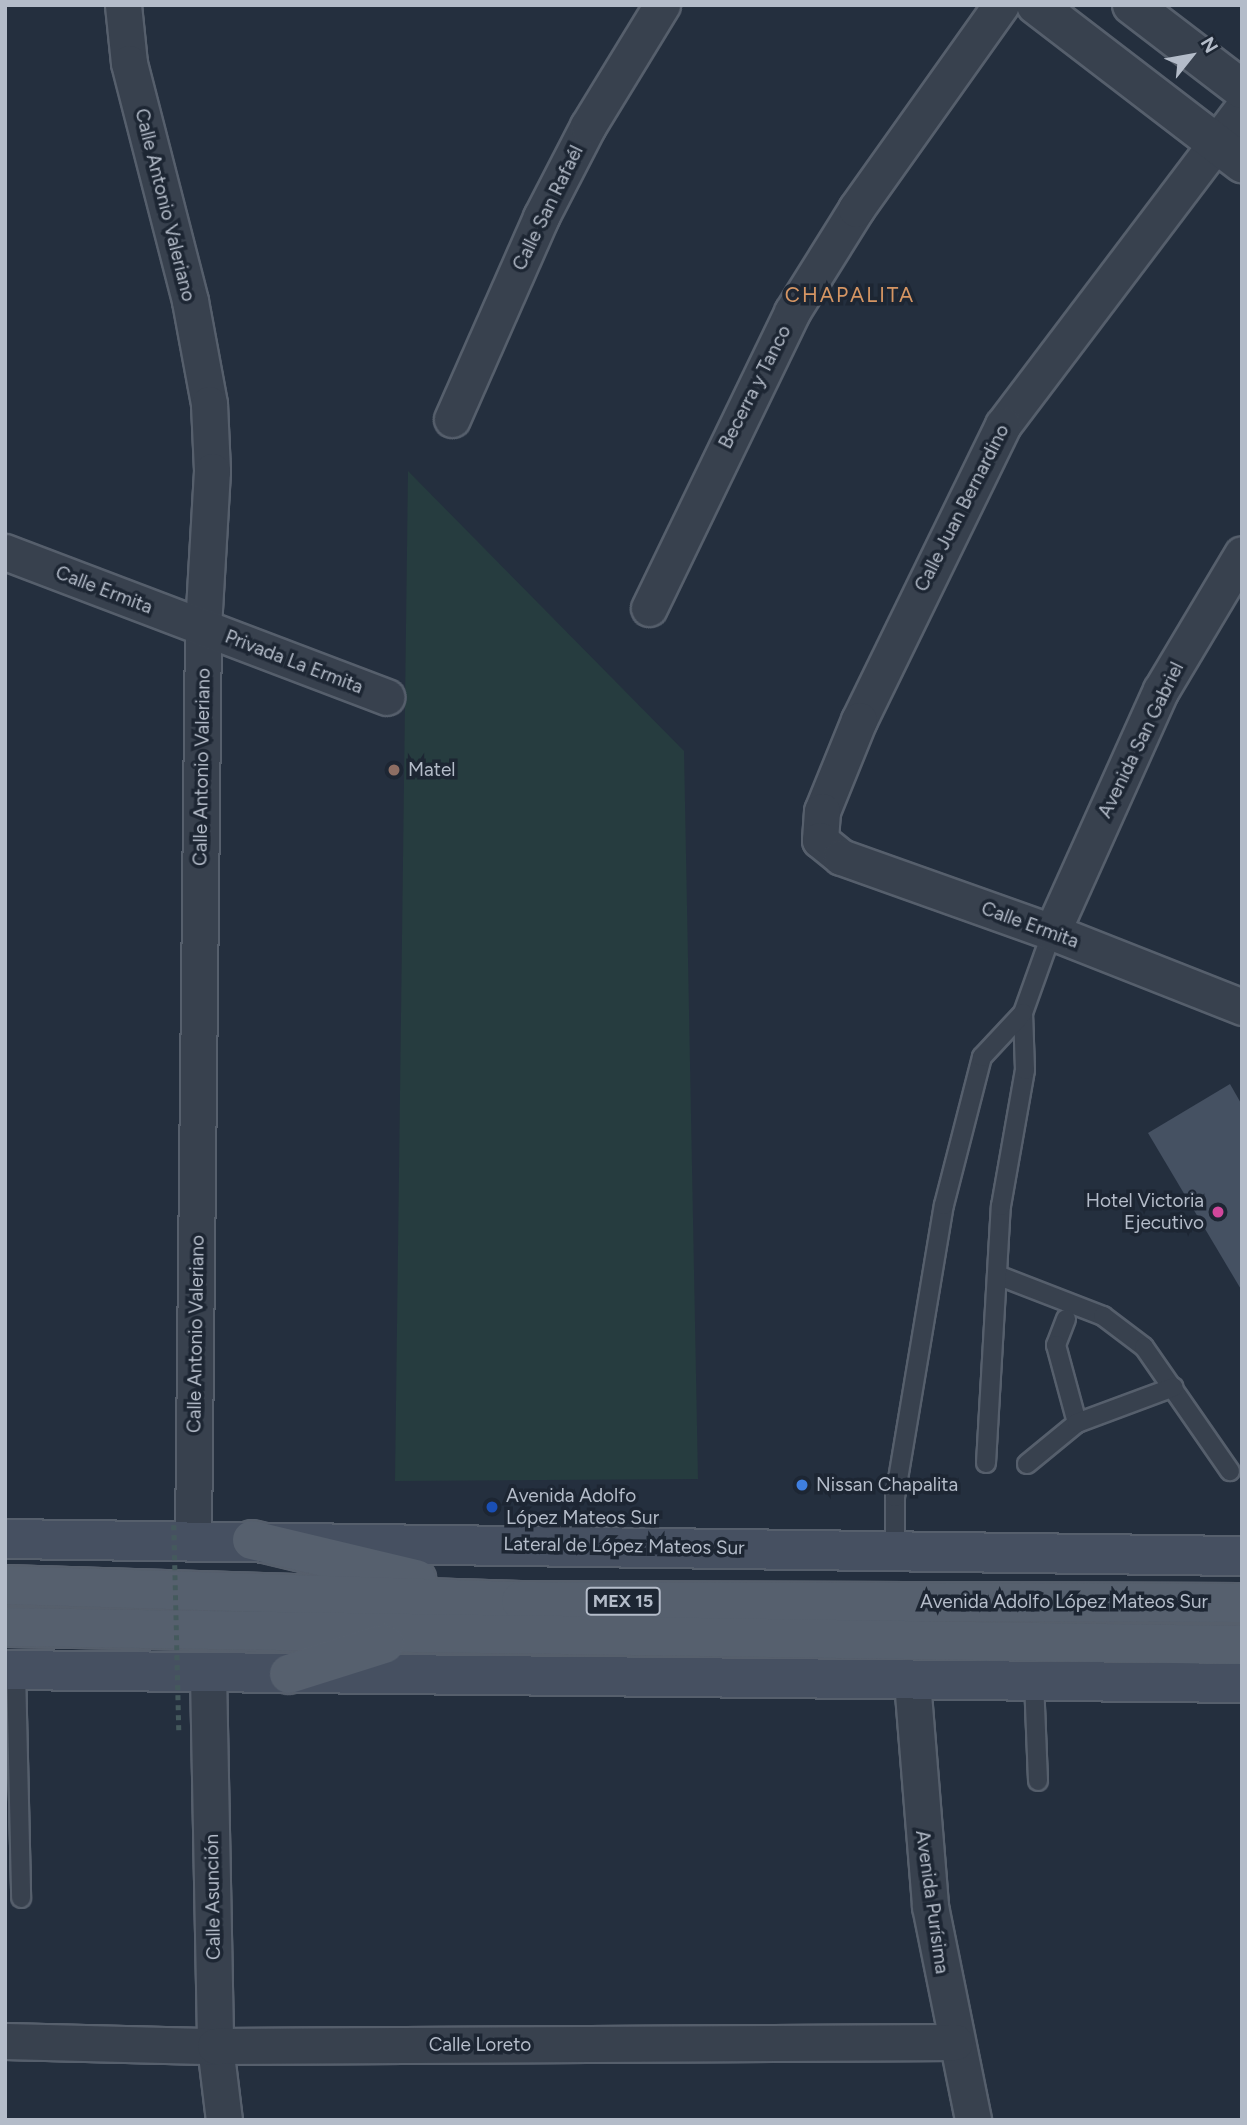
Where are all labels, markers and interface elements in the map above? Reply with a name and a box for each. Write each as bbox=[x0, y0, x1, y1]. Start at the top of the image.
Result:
north arrow bbox=[1156, 21, 1226, 91]
text: N bbox=[1196, 33, 1223, 57]
street label: Calle Antonio Valeriano bbox=[130, 106, 200, 304]
street label: Calle San Rafaél bbox=[508, 142, 588, 274]
district label: CHAPALITA bbox=[786, 282, 914, 308]
street label: Becerra y Tanco bbox=[714, 321, 796, 453]
street label: Calle Juan Bernardino bbox=[910, 421, 1014, 595]
street label: Calle Ermita bbox=[52, 561, 156, 619]
street label: Privada La Ermita bbox=[222, 625, 366, 699]
street label: Avenida San Gabriel bbox=[1093, 658, 1189, 822]
street label: Calle Antonio Valeriano bbox=[189, 668, 215, 866]
place label: Matel bbox=[408, 759, 455, 781]
marker: Matel bbox=[386, 762, 402, 778]
street label: Calle Ermita bbox=[978, 897, 1082, 953]
place label: Hotel Victoria Ejecutivo bbox=[1086, 1190, 1204, 1234]
marker: Hotel Victoria Ejecutivo bbox=[1210, 1204, 1226, 1220]
street label: Calle Antonio Valeriano bbox=[183, 1235, 209, 1433]
place label: Nissan Chapalita bbox=[816, 1474, 958, 1496]
marker: Nissan Chapalita bbox=[794, 1477, 810, 1493]
place label: Avenida Adolfo López Mateos Sur bbox=[506, 1485, 659, 1529]
marker: Avenida Adolfo López Mateos Sur bbox=[484, 1499, 500, 1515]
street label: Lateral de López Mateos Sur bbox=[503, 1532, 745, 1560]
road number: MEX 15 bbox=[584, 1586, 662, 1616]
street label: Avenida Adolfo López Mateos Sur bbox=[920, 1591, 1208, 1613]
street label: Avenida Purísima bbox=[911, 1829, 953, 1975]
street label: Calle Asunción bbox=[201, 1834, 225, 1960]
street label: Calle Loreto bbox=[429, 2034, 531, 2056]

